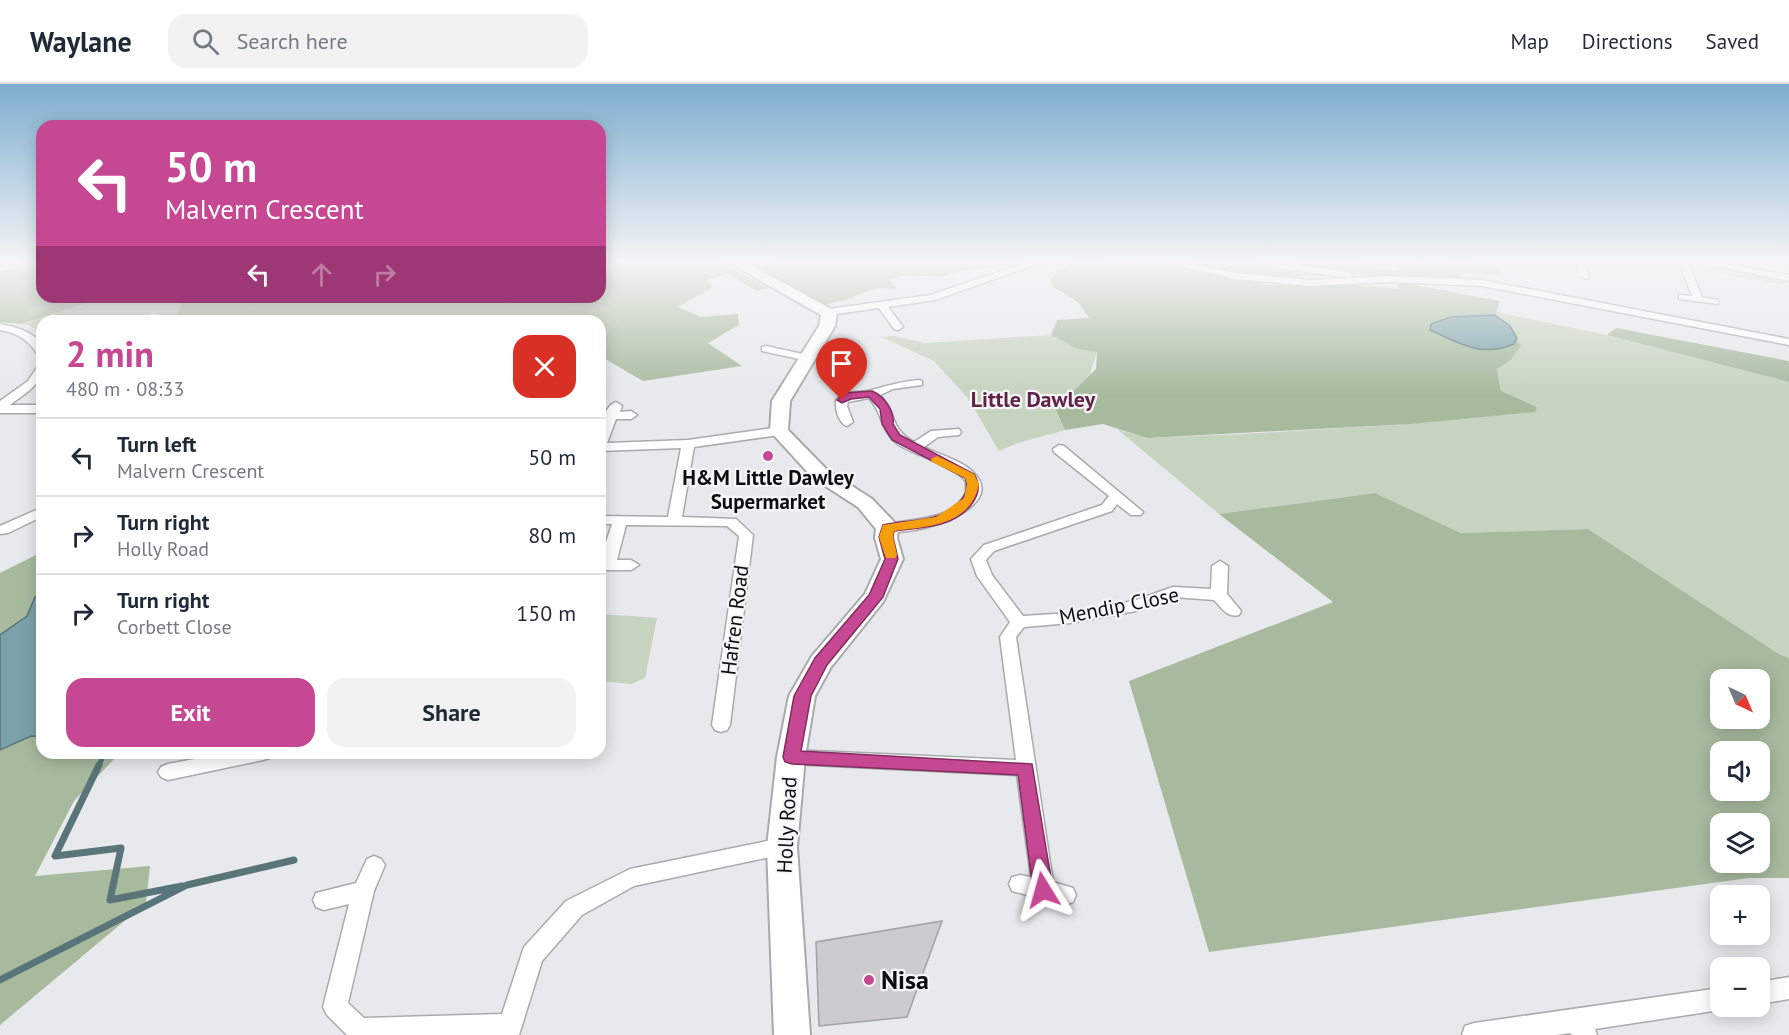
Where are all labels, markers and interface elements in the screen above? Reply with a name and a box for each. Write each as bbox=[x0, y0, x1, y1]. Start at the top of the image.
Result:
search box bbox=[168, 14, 588, 68]
text: Waylane bbox=[30, 23, 132, 60]
icon: search bbox=[189, 25, 222, 58]
text: Search here bbox=[237, 27, 348, 55]
text: Map bbox=[1510, 28, 1549, 55]
text: Directions bbox=[1582, 28, 1673, 55]
text: Saved bbox=[1706, 28, 1759, 55]
text: 50 m bbox=[165, 139, 257, 194]
icon: left bbox=[66, 144, 144, 222]
text: Malvern Crescent bbox=[165, 192, 364, 226]
icon: left bbox=[242, 258, 275, 291]
icon: ahead bbox=[305, 258, 338, 291]
icon: right bbox=[368, 258, 401, 291]
text: 2 min bbox=[66, 330, 154, 377]
button: close bbox=[513, 335, 576, 398]
pin bbox=[816, 338, 867, 400]
icon: arrive bbox=[825, 347, 858, 380]
text: 480 m · 08:33 bbox=[66, 376, 184, 402]
district label: Little Dawley bbox=[971, 385, 1096, 413]
text: Turn left bbox=[117, 430, 197, 458]
icon: left bbox=[66, 441, 99, 474]
text: 50 m bbox=[528, 443, 576, 471]
marker: H&M Little Dawley Supermarket bbox=[761, 449, 775, 463]
text: Malvern Crescent bbox=[117, 458, 264, 484]
place label: H&M Little Dawley Supermarket bbox=[682, 464, 855, 515]
text: Turn right bbox=[117, 508, 209, 536]
icon: right bbox=[66, 519, 99, 552]
text: 80 m bbox=[528, 521, 576, 549]
text: Holly Road bbox=[117, 536, 209, 562]
street label: Hafren Road bbox=[714, 563, 755, 676]
street label: Mendip Close bbox=[1057, 581, 1181, 630]
text: Turn right bbox=[117, 586, 209, 614]
icon: right bbox=[66, 597, 99, 630]
text: 150 m bbox=[516, 599, 576, 627]
text: Corbett Close bbox=[117, 614, 232, 640]
north arrow bbox=[1710, 669, 1770, 729]
map controls bbox=[1710, 669, 1770, 1017]
button: Exit bbox=[66, 678, 315, 747]
button: Share bbox=[327, 678, 576, 747]
button: sound bbox=[1710, 741, 1770, 801]
street label: Holly Road bbox=[770, 776, 803, 874]
button: layers bbox=[1710, 813, 1770, 873]
position arrow bbox=[1011, 858, 1075, 922]
button: + bbox=[1710, 885, 1770, 945]
button: − bbox=[1710, 957, 1770, 1017]
place label: Nisa bbox=[881, 963, 929, 996]
marker: Nisa bbox=[862, 973, 876, 987]

